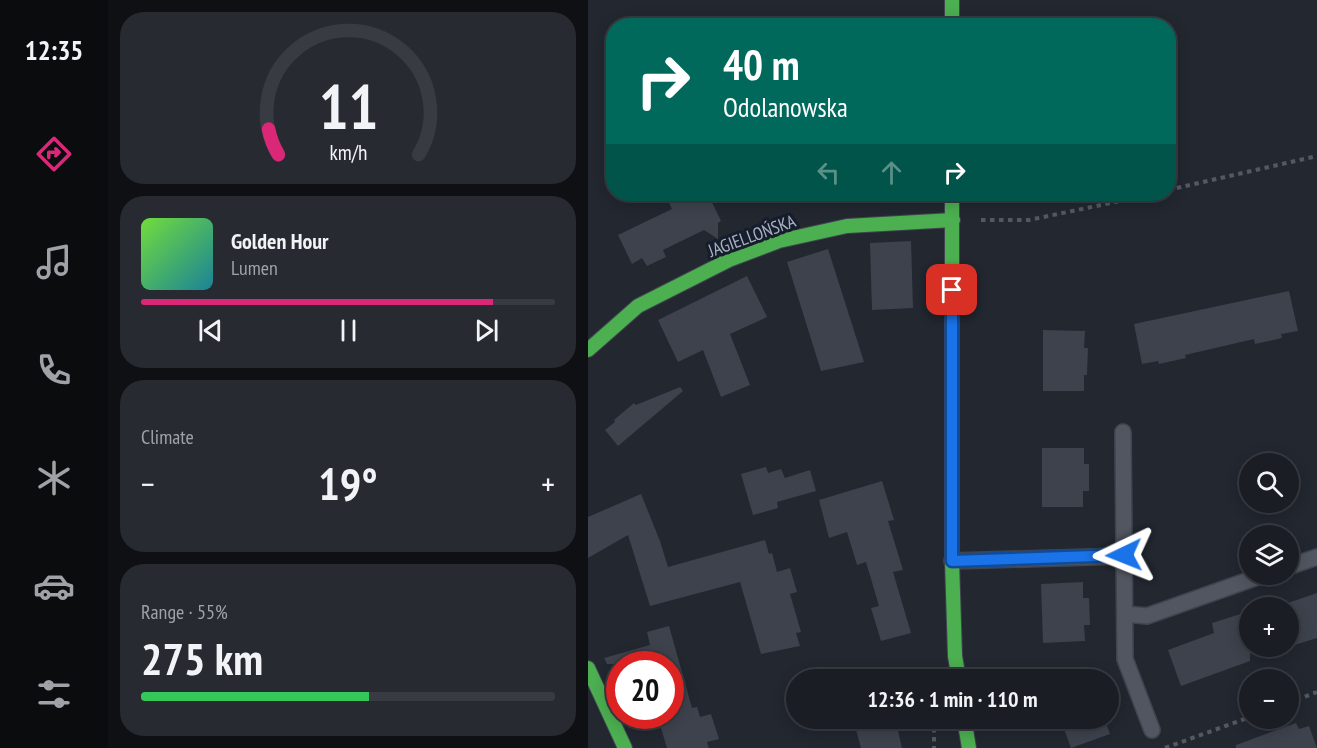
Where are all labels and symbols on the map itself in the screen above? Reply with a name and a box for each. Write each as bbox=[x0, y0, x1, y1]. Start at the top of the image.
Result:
street label: JAGIELLOŃSKA bbox=[704, 209, 799, 262]
pin bbox=[926, 264, 977, 315]
position arrow bbox=[1092, 523, 1156, 587]
speed limit sign: 20 bbox=[606, 651, 684, 729]

